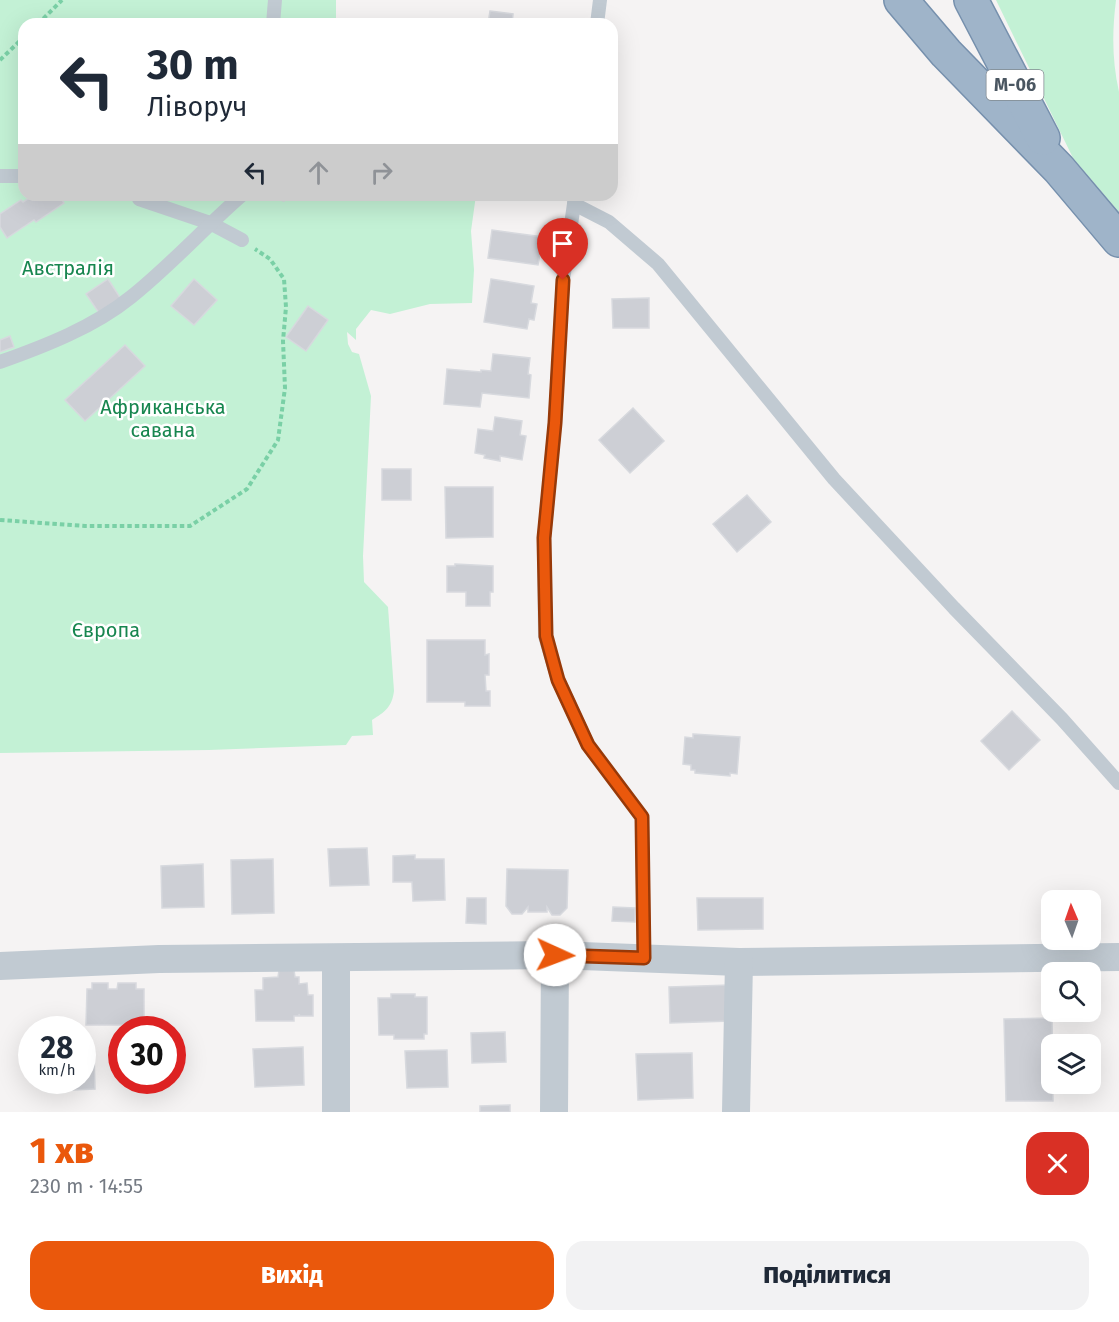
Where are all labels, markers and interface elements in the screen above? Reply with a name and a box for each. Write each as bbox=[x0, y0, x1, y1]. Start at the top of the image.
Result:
text: 30 m bbox=[147, 40, 239, 90]
icon: left bbox=[48, 42, 126, 120]
road number: М-06 bbox=[986, 70, 1044, 100]
text: Ліворуч bbox=[147, 91, 247, 123]
icon: left bbox=[239, 156, 272, 189]
icon: ahead bbox=[302, 156, 335, 189]
icon: right bbox=[365, 156, 398, 189]
pin bbox=[537, 218, 588, 280]
icon: arrive bbox=[546, 227, 579, 260]
park label: Австралія bbox=[22, 256, 114, 280]
park label: Африканська савана bbox=[100, 395, 226, 442]
park label: Європа bbox=[72, 618, 140, 642]
north arrow bbox=[1041, 890, 1101, 950]
map controls bbox=[1041, 890, 1101, 1094]
position arrow bbox=[523, 923, 587, 987]
button: search bbox=[1041, 962, 1101, 1022]
speed limit sign: 30 bbox=[108, 1016, 186, 1094]
text: 28 bbox=[41, 1030, 73, 1066]
button: layers bbox=[1041, 1034, 1101, 1094]
text: km/h bbox=[38, 1061, 76, 1079]
text: 1 хв bbox=[30, 1129, 94, 1173]
button: close bbox=[1026, 1132, 1089, 1195]
text: 230 m · 14:55 bbox=[30, 1174, 143, 1198]
button: Вихід bbox=[30, 1241, 554, 1310]
button: Поділитися bbox=[566, 1241, 1089, 1310]

